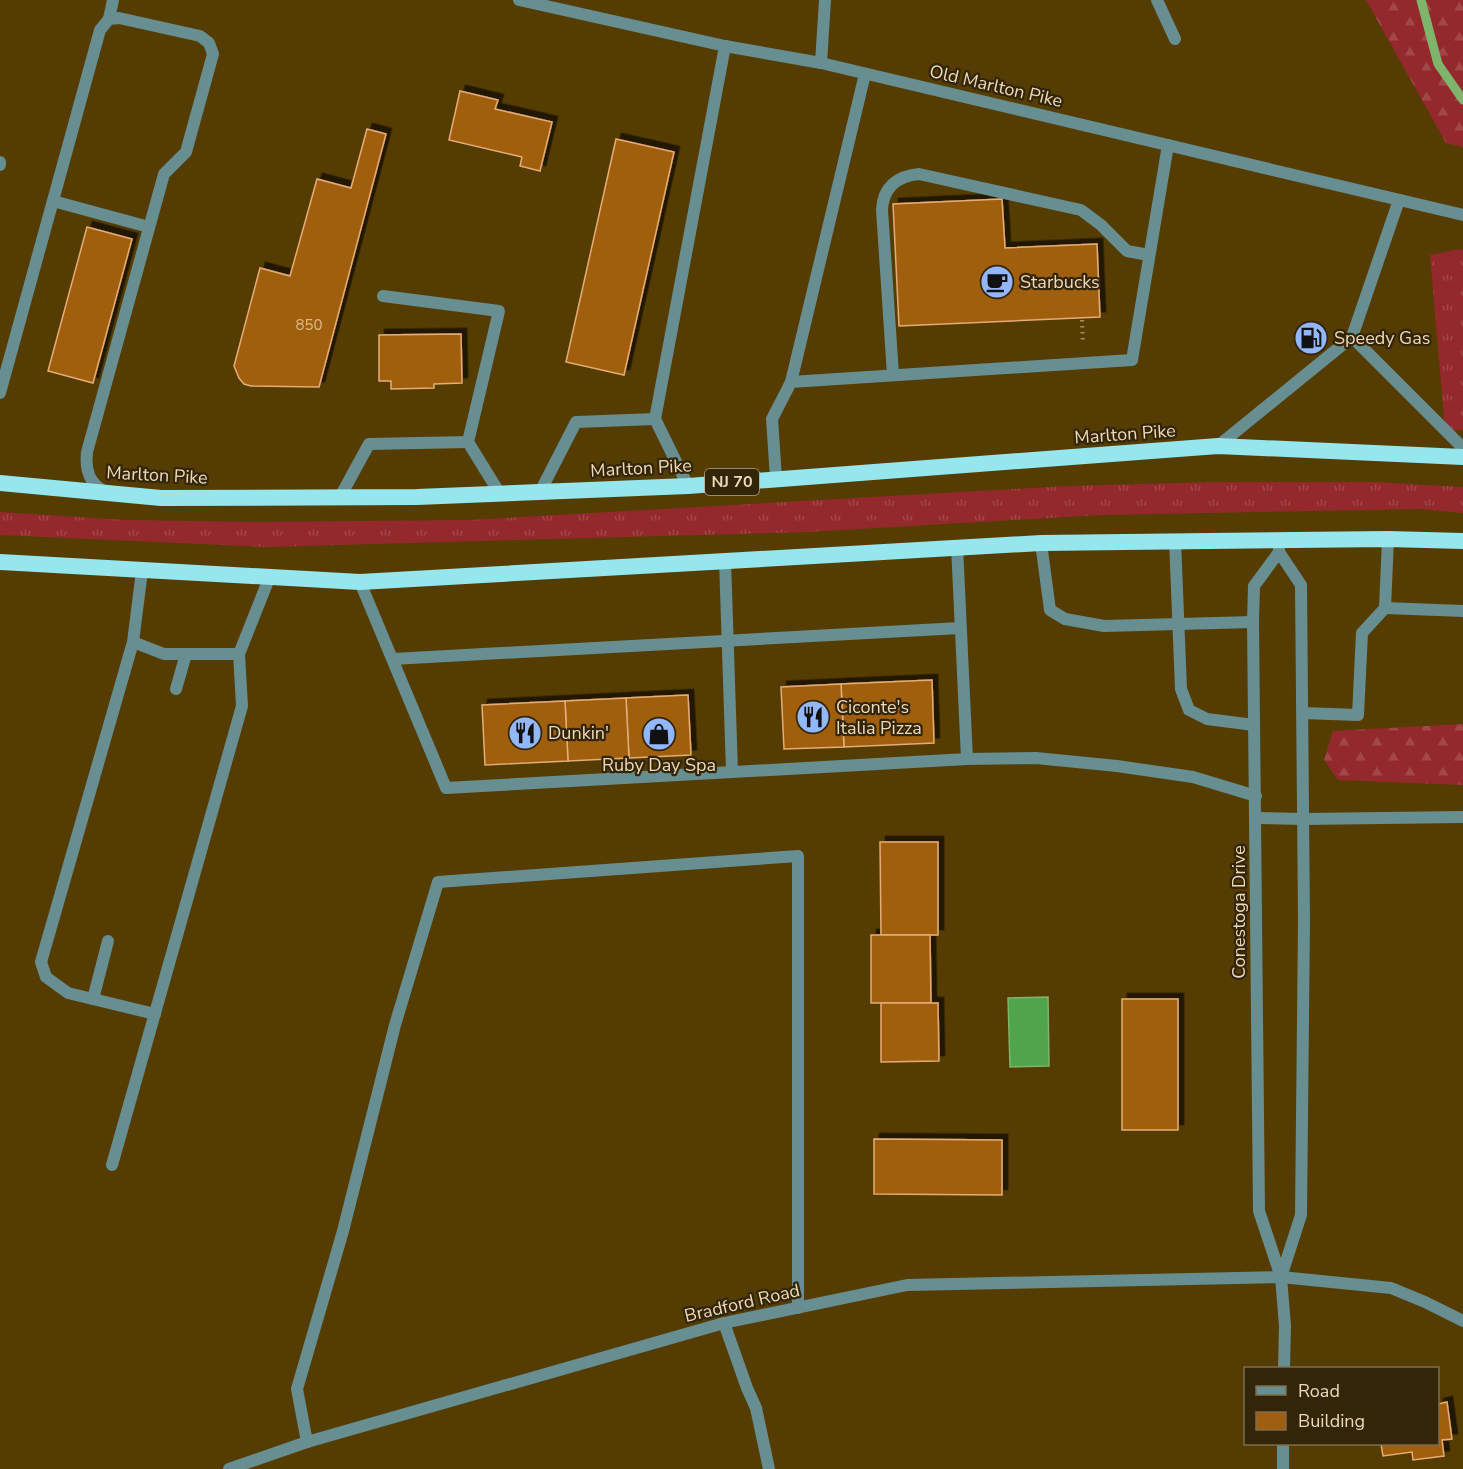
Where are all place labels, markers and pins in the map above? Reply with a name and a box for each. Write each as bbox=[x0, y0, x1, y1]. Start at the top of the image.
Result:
cafe icon: Starbucks bbox=[979, 264, 1015, 300]
place label: Starbucks bbox=[1020, 270, 1100, 294]
fuel station icon: Speedy Gas bbox=[1293, 320, 1329, 356]
place label: Speedy Gas bbox=[1334, 326, 1430, 350]
place label: Ciconte's Italia Pizza bbox=[836, 695, 922, 740]
restaurant icon: Ciconte's Italia Pizza bbox=[795, 699, 831, 735]
restaurant icon: Dunkin' bbox=[507, 715, 543, 751]
shop icon: Ruby Day Spa bbox=[641, 716, 677, 752]
place label: Dunkin' bbox=[548, 721, 609, 745]
place label: Ruby Day Spa bbox=[602, 753, 716, 777]

